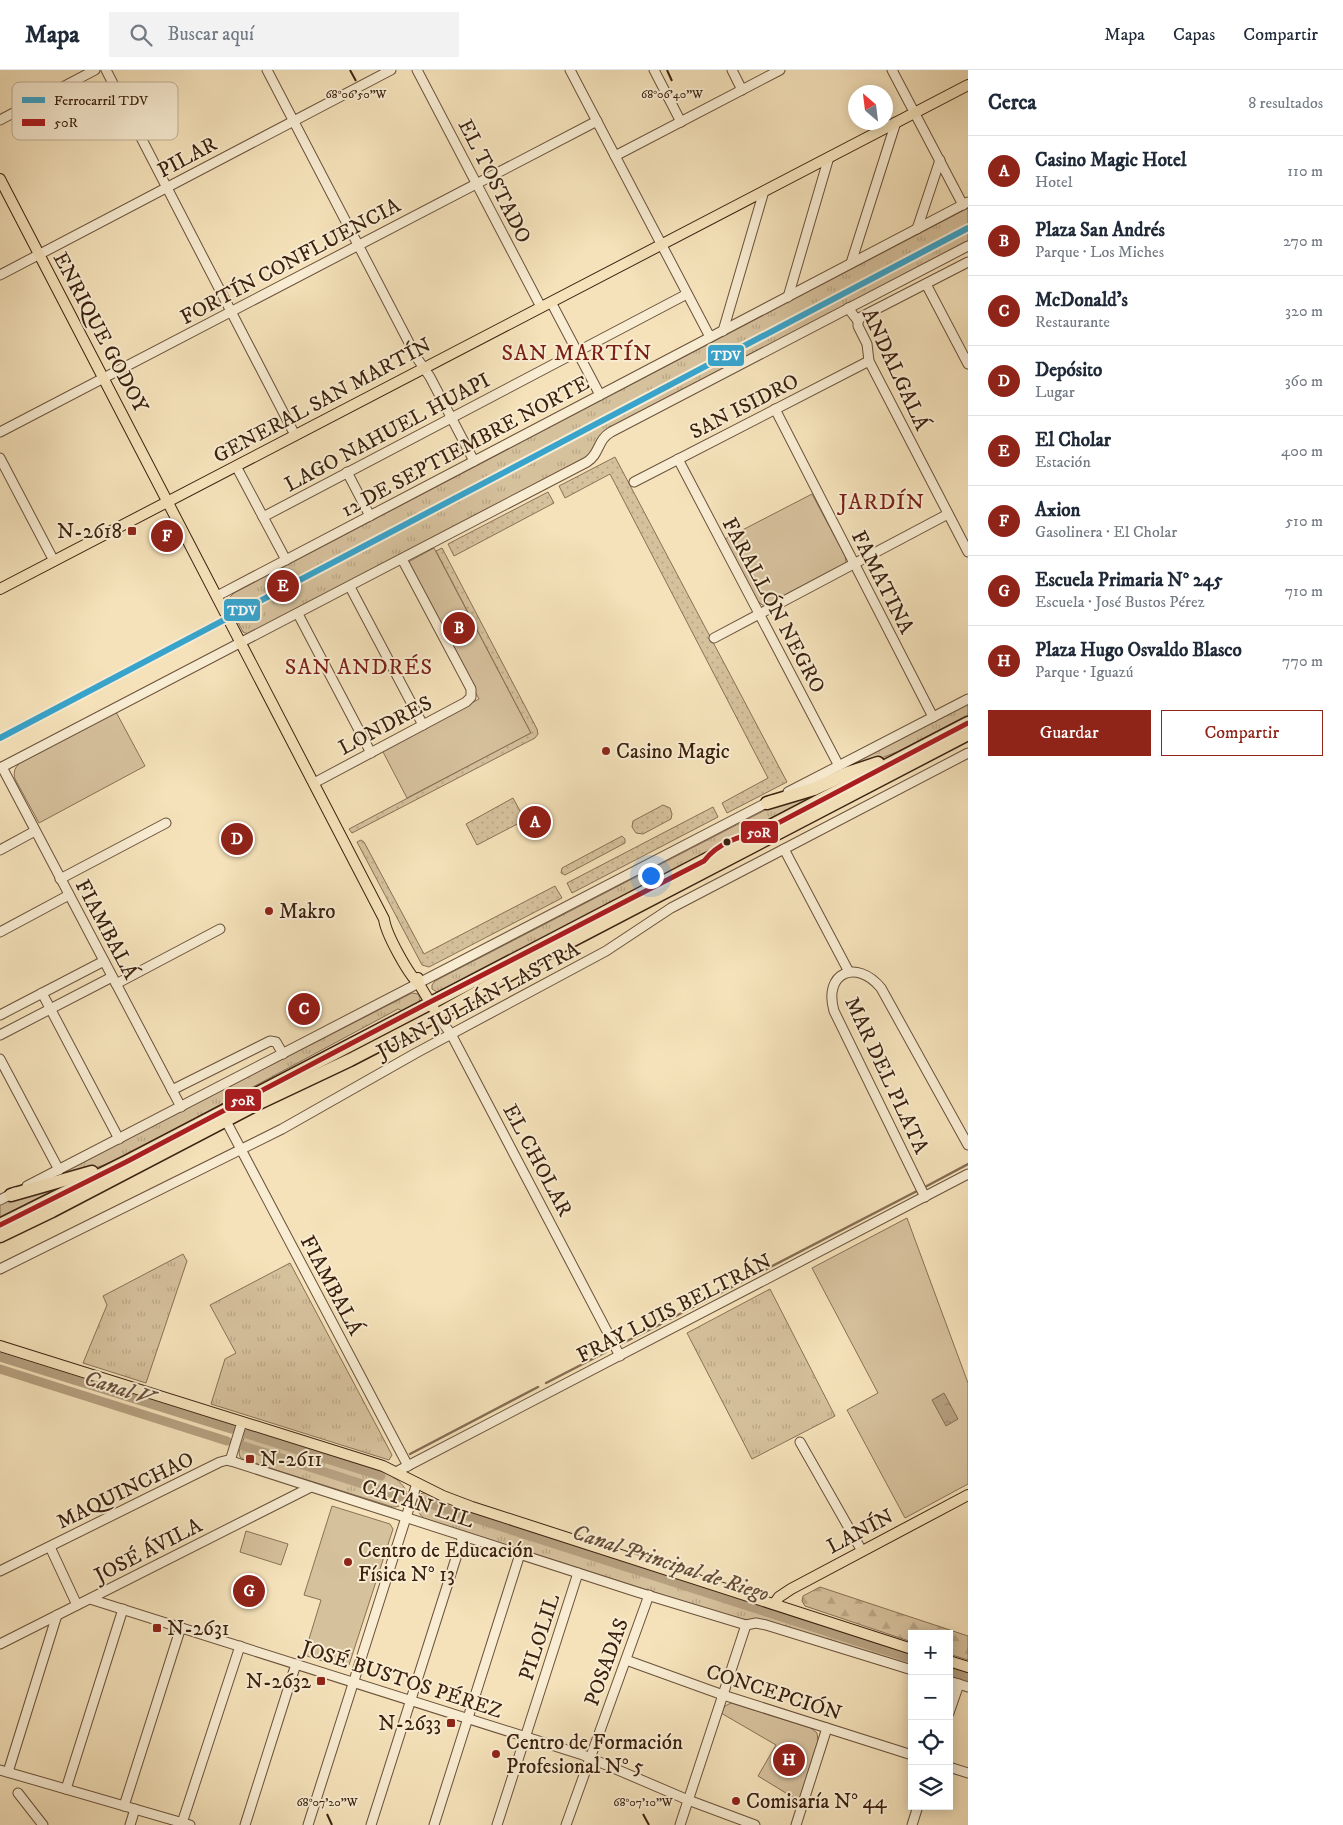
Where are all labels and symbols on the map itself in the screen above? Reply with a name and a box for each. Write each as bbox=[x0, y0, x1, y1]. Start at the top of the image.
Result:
legend bbox=[12, 82, 178, 140]
north arrow bbox=[848, 85, 893, 130]
text: 68°06'50"W bbox=[325, 87, 388, 102]
text: 68°06'40"W bbox=[641, 87, 704, 102]
text: Ferrocarril TDV bbox=[54, 92, 149, 110]
text: 50R bbox=[54, 114, 78, 132]
street label: EL TOSTADO bbox=[452, 115, 536, 248]
street label: PILAR bbox=[153, 131, 222, 184]
street label: FORTÍN CONFLUENCIA bbox=[175, 191, 406, 331]
street label: ENRIQUE GODOY bbox=[47, 248, 154, 418]
street label: ANDALGALÁ bbox=[856, 304, 937, 435]
street label: GENERAL SAN MARTÍN bbox=[208, 331, 436, 469]
district label: SAN MARTÍN bbox=[502, 339, 652, 367]
line badge: TDV bbox=[707, 344, 745, 367]
text: TDV bbox=[710, 347, 742, 365]
street label: LAGO NAHUEL HUAPI bbox=[280, 368, 495, 498]
street label: SAN ISIDRO bbox=[686, 368, 803, 445]
street label: 12 DE SEPTIEMBRE NORTE bbox=[337, 370, 594, 523]
district label: JARDÍN bbox=[837, 488, 925, 516]
street label: FARALLÓN NEGRO bbox=[716, 512, 832, 698]
pin: F bbox=[151, 517, 183, 555]
place label: N-2618 bbox=[57, 519, 122, 545]
marker: N-2618 bbox=[126, 525, 138, 537]
street label: FAMATINA bbox=[845, 526, 919, 639]
pin: E bbox=[267, 567, 299, 605]
line badge: TDV bbox=[223, 598, 261, 622]
text: TDV bbox=[226, 602, 258, 620]
pin: B bbox=[443, 609, 475, 647]
district label: SAN ANDRÉS bbox=[285, 654, 433, 681]
street label: LONDRES bbox=[334, 690, 437, 761]
place label: Casino Magic bbox=[616, 739, 730, 765]
marker: Casino Magic bbox=[600, 745, 612, 757]
pin: A bbox=[519, 803, 551, 841]
pin: D bbox=[221, 820, 253, 858]
line badge: 50R bbox=[740, 820, 779, 844]
text: 50R bbox=[746, 824, 772, 842]
unlabelled marker bbox=[722, 837, 732, 847]
your location bbox=[638, 863, 664, 889]
street label: FIAMBALÁ bbox=[69, 874, 145, 985]
place label: Makro bbox=[279, 899, 336, 925]
marker: Makro bbox=[263, 905, 275, 917]
street label: JUAN JULIÁN LASTRA bbox=[370, 934, 585, 1066]
pin: C bbox=[288, 990, 320, 1028]
street label: MAR DEL PLATA bbox=[838, 993, 934, 1159]
line badge: 50R bbox=[224, 1088, 262, 1112]
text: 50R bbox=[230, 1092, 256, 1110]
street label: EL CHOLAR bbox=[497, 1100, 578, 1221]
street label: FIAMBALÁ bbox=[294, 1230, 370, 1341]
street label: FRAY LUIS BELTRÁN bbox=[572, 1247, 776, 1369]
water label: Canal V bbox=[81, 1365, 161, 1414]
street label: MAQUINCHAO bbox=[53, 1446, 198, 1535]
place label: N-2611 bbox=[260, 1447, 322, 1473]
marker: N-2611 bbox=[244, 1453, 256, 1465]
street label: CATAN LIL bbox=[358, 1474, 477, 1534]
street label: LANÍN bbox=[822, 1502, 898, 1560]
street label: JOSÉ ÁVILA bbox=[88, 1511, 207, 1590]
water label: Canal Principal de Riego bbox=[569, 1519, 772, 1608]
place label: Centro de Educación Física N° 13 bbox=[358, 1538, 534, 1588]
marker: Centro de Educación Física N° 13 bbox=[342, 1556, 354, 1568]
pin: G bbox=[233, 1572, 265, 1610]
street label: PILOLIL bbox=[514, 1591, 566, 1684]
street label: POSADAS bbox=[579, 1615, 635, 1710]
place label: N-2631 bbox=[167, 1616, 230, 1642]
marker: N-2631 bbox=[151, 1622, 163, 1634]
street label: JOSÉ BUSTOS PÉREZ bbox=[296, 1634, 506, 1725]
street label: CONCEPCIÓN bbox=[703, 1657, 845, 1727]
place label: N-2632 bbox=[246, 1669, 312, 1695]
marker: N-2632 bbox=[315, 1675, 327, 1687]
place label: N-2633 bbox=[378, 1711, 441, 1737]
marker: N-2633 bbox=[445, 1717, 457, 1729]
place label: Centro de Formación Profesional N° 5 bbox=[506, 1730, 683, 1780]
pin: H bbox=[773, 1741, 805, 1779]
marker: Centro de Formación Profesional N° 5 bbox=[490, 1748, 502, 1760]
place label: Comisaría N° 44 bbox=[746, 1789, 888, 1815]
text: 68°07'20"W bbox=[296, 1795, 359, 1810]
text: 68°07'10"W bbox=[613, 1795, 674, 1810]
marker: Comisaría N° 44 bbox=[730, 1795, 742, 1807]

